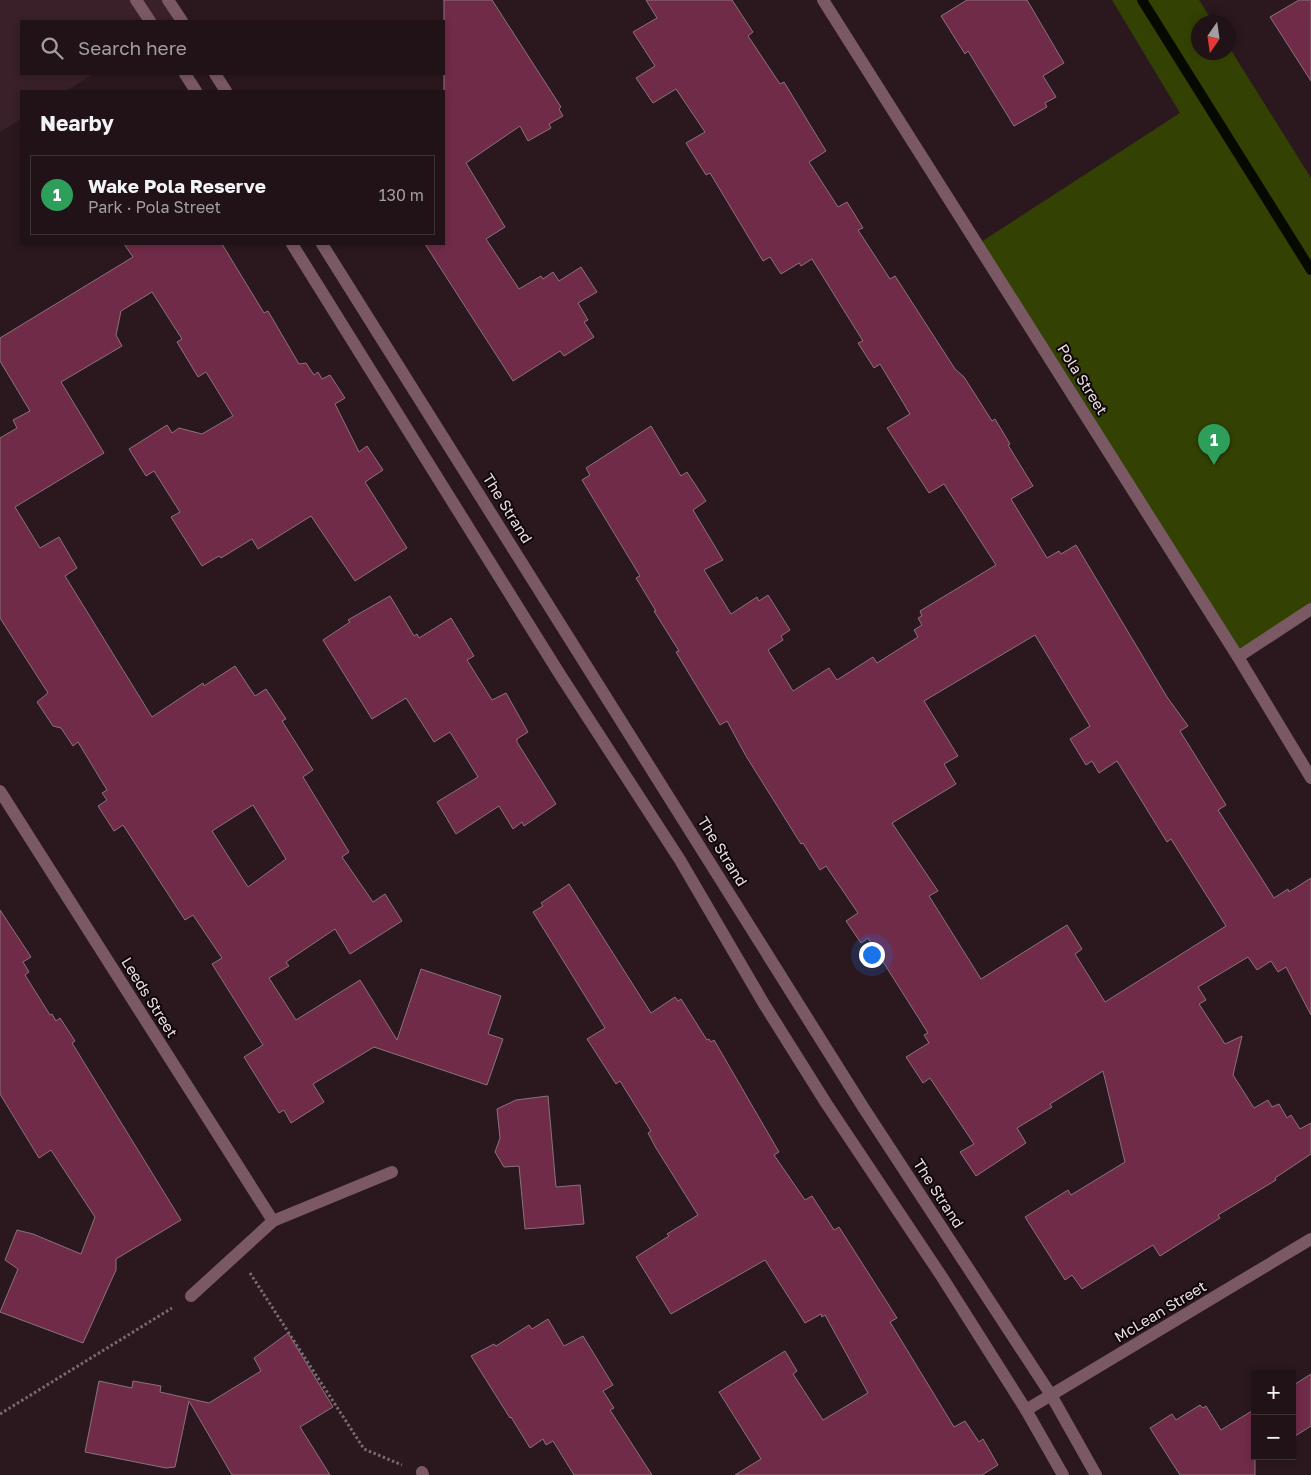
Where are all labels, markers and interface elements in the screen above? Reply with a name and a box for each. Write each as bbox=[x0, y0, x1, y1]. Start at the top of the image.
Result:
north arrow bbox=[1191, 15, 1236, 60]
search box bbox=[20, 20, 445, 75]
icon: search bbox=[38, 34, 66, 62]
text: Search here bbox=[78, 36, 187, 59]
text: Nearby bbox=[40, 110, 114, 136]
text: Wake Pola Reserve bbox=[88, 174, 266, 197]
text: 1 bbox=[53, 185, 61, 205]
text: 130 m bbox=[379, 185, 424, 205]
text: Park · Pola Street bbox=[88, 197, 221, 217]
street label: Pola Street bbox=[1054, 340, 1112, 418]
pin: 1 bbox=[1198, 424, 1230, 465]
street label: The Strand bbox=[479, 470, 537, 546]
street label: The Strand bbox=[694, 813, 752, 889]
your location bbox=[859, 942, 885, 968]
street label: Leeds Street bbox=[118, 954, 182, 1040]
street label: The Strand bbox=[910, 1155, 968, 1231]
street label: McLean Street bbox=[1111, 1276, 1209, 1346]
map controls bbox=[1251, 1370, 1296, 1460]
button: + bbox=[1251, 1370, 1296, 1415]
button: − bbox=[1251, 1415, 1296, 1460]

